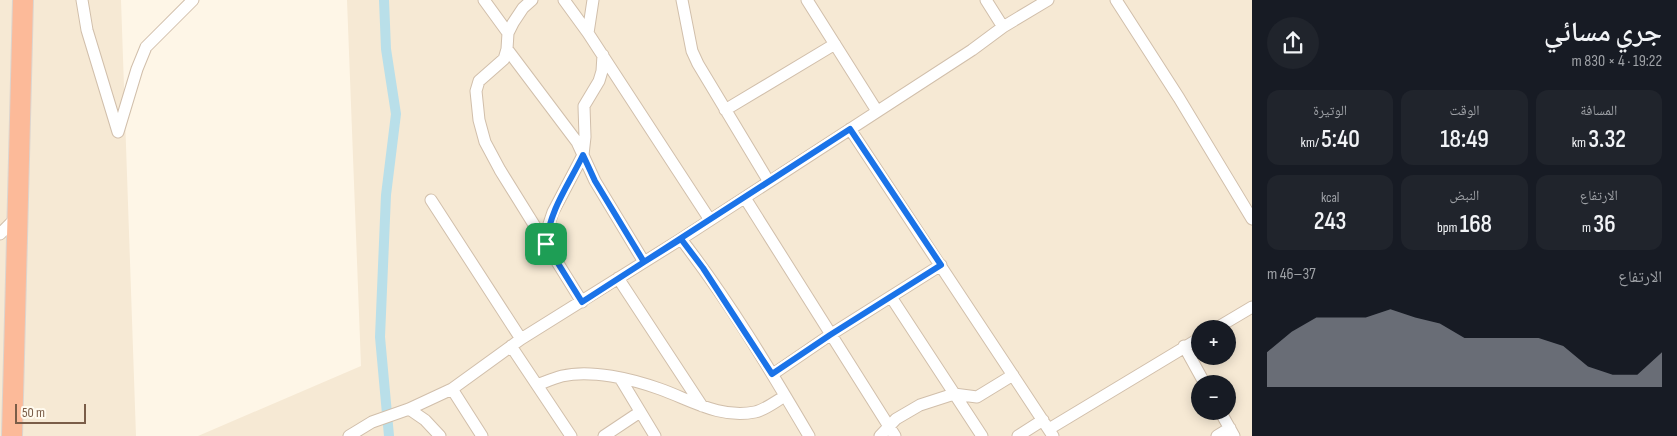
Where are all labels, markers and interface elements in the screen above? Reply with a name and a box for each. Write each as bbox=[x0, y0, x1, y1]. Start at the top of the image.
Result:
text: جري مسائي bbox=[1544, 16, 1662, 49]
button: share bbox=[1267, 17, 1319, 69]
text: 19:22 · 4 × 830 m bbox=[1571, 52, 1662, 71]
text: الوتيرة bbox=[1313, 102, 1347, 119]
text: الوقت bbox=[1449, 102, 1480, 119]
text: المسافة bbox=[1580, 102, 1617, 119]
text: 5:40 bbox=[1321, 124, 1360, 155]
text: 18:49 bbox=[1440, 124, 1489, 155]
text: 3.32 bbox=[1588, 124, 1626, 155]
text: /km bbox=[1301, 134, 1321, 151]
text: km bbox=[1572, 134, 1588, 151]
text: النبض bbox=[1450, 187, 1479, 204]
text: الارتفاع bbox=[1580, 187, 1618, 204]
text: kcal bbox=[1321, 189, 1339, 206]
text: 243 bbox=[1314, 206, 1347, 237]
text: 168 bbox=[1460, 209, 1492, 240]
text: 36 bbox=[1593, 209, 1616, 240]
text: bpm bbox=[1437, 219, 1460, 236]
text: m bbox=[1582, 219, 1593, 236]
pin bbox=[525, 223, 567, 265]
icon: arrive bbox=[532, 230, 560, 258]
text: 37–46 m bbox=[1267, 265, 1316, 284]
text: الارتفاع bbox=[1618, 268, 1662, 287]
map controls bbox=[1191, 320, 1236, 420]
button: + bbox=[1191, 320, 1236, 365]
button: − bbox=[1191, 375, 1236, 420]
scale bar bbox=[15, 401, 86, 424]
text: 50 m bbox=[22, 404, 45, 421]

